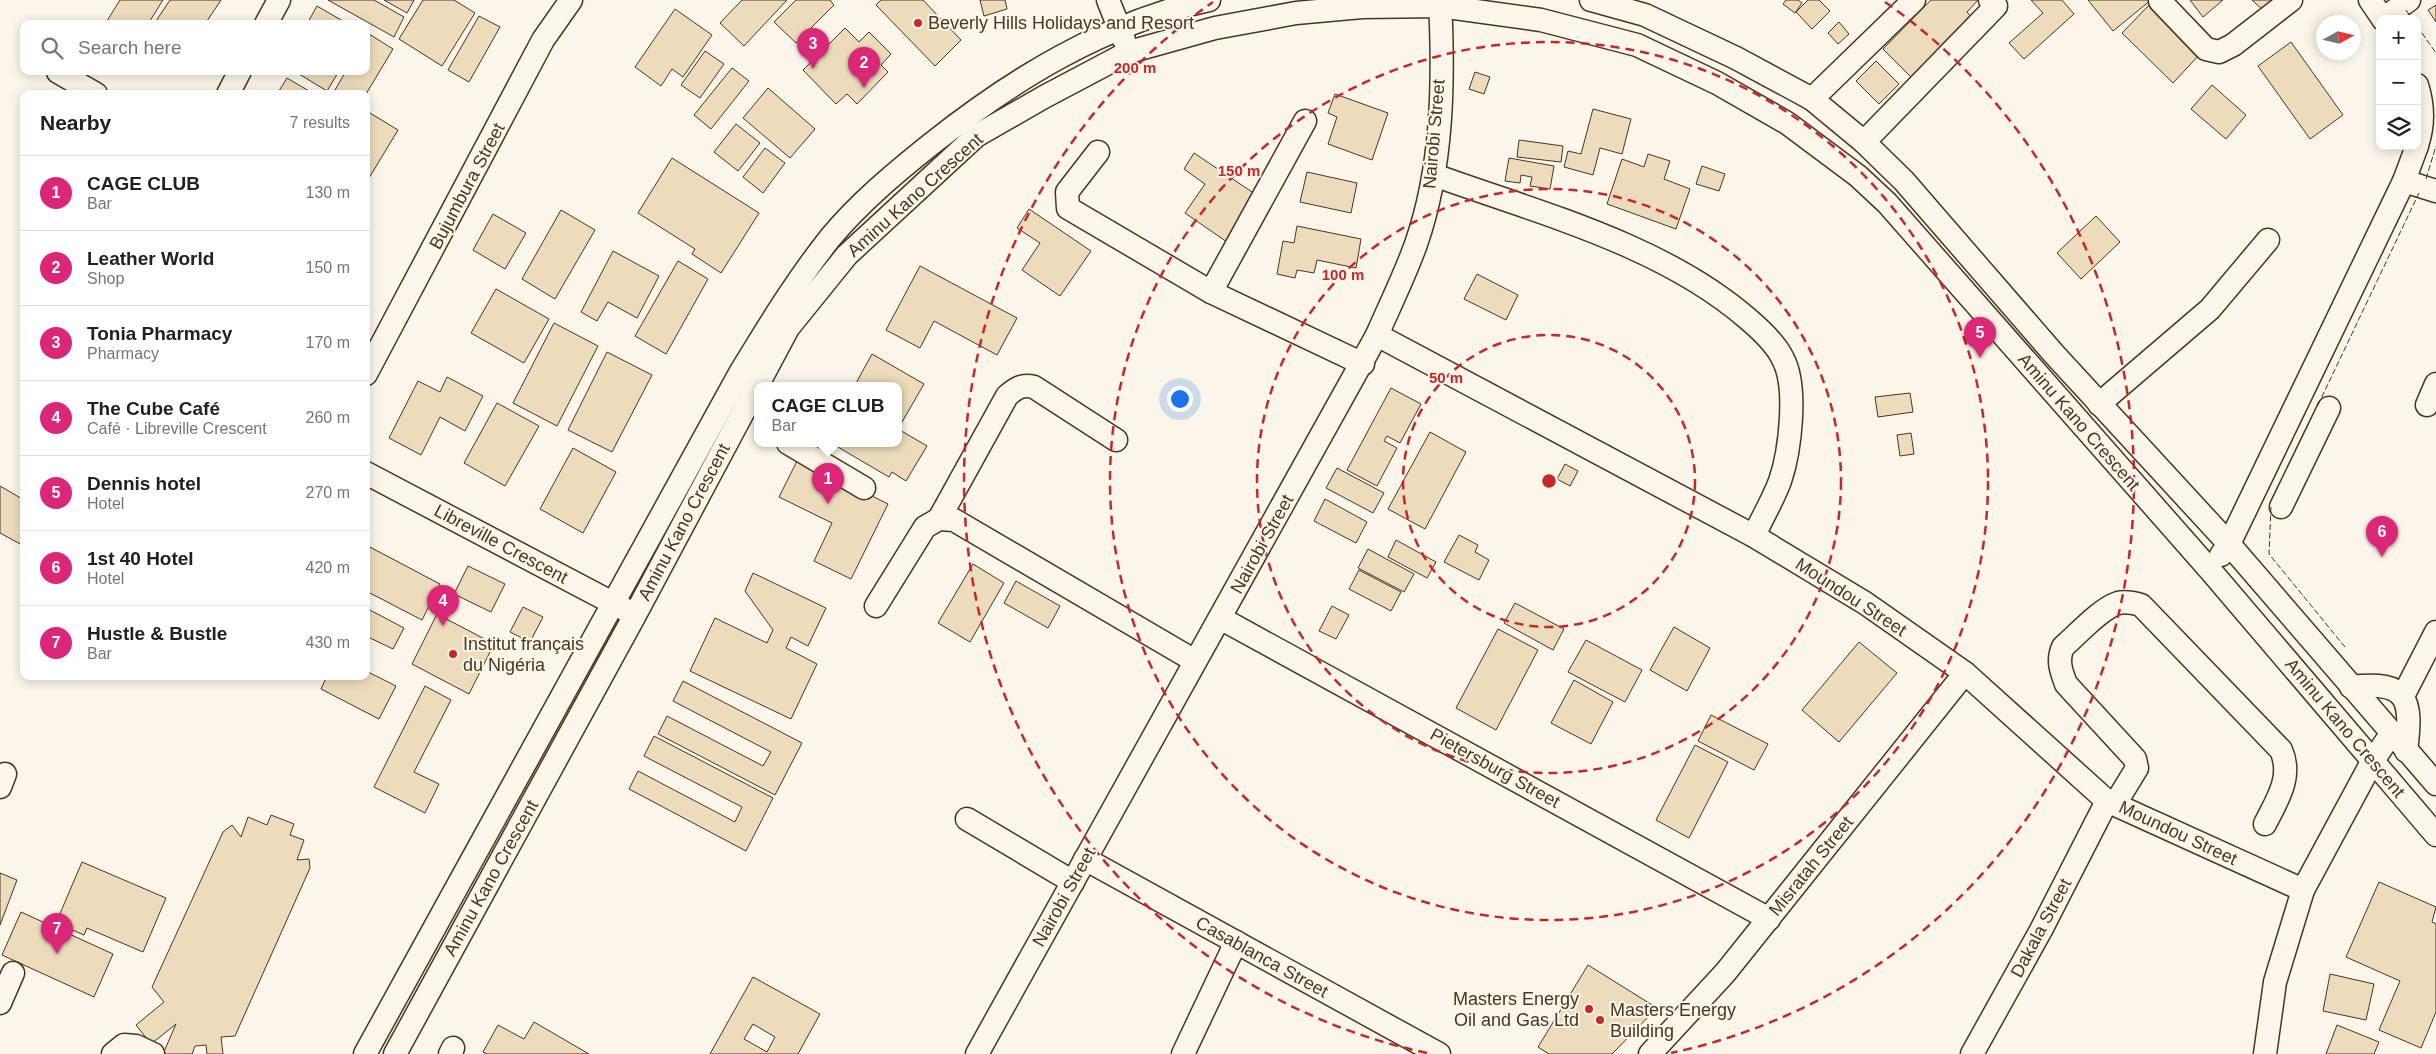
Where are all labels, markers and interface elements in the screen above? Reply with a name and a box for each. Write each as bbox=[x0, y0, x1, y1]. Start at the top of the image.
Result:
place label: Beverly Hills Holidays and Resort bbox=[928, 13, 1194, 33]
north arrow bbox=[2316, 15, 2361, 60]
map controls bbox=[2376, 15, 2421, 150]
button: + bbox=[2376, 15, 2421, 60]
marker: Beverly Hills Holidays and Resort bbox=[912, 17, 924, 29]
search box bbox=[20, 20, 370, 75]
pin: 3 bbox=[797, 28, 829, 69]
icon: search bbox=[38, 34, 66, 62]
text: Search here bbox=[78, 37, 182, 58]
pin: 2 bbox=[848, 47, 880, 88]
text: 200 m bbox=[1114, 59, 1156, 76]
button: − bbox=[2376, 60, 2421, 105]
street label: Nairobi Street bbox=[1419, 78, 1449, 190]
button: layers bbox=[2376, 105, 2421, 150]
text: Nearby bbox=[40, 111, 111, 134]
text: 7 results bbox=[290, 114, 350, 131]
street label: Bujumbura Street bbox=[425, 119, 509, 253]
street label: Aminu Kano Crescent bbox=[843, 129, 987, 261]
text: 150 m bbox=[1218, 162, 1260, 179]
text: CAGE CLUB bbox=[87, 173, 200, 194]
text: 1 bbox=[52, 184, 60, 201]
text: 130 m bbox=[306, 184, 350, 201]
text: Bar bbox=[87, 195, 112, 212]
text: Leather World bbox=[87, 248, 214, 269]
text: 2 bbox=[52, 259, 60, 276]
text: 150 m bbox=[306, 259, 350, 276]
text: 100 m bbox=[1322, 266, 1364, 283]
text: Shop bbox=[87, 270, 124, 287]
pin: 5 bbox=[1964, 317, 1996, 358]
text: Tonia Pharmacy bbox=[87, 323, 232, 344]
text: 3 bbox=[52, 334, 60, 351]
text: 170 m bbox=[306, 334, 350, 351]
text: Pharmacy bbox=[87, 345, 159, 362]
street label: Aminu Kano Crescent bbox=[2014, 349, 2144, 495]
text: 50 m bbox=[1429, 369, 1463, 386]
popup bbox=[754, 382, 902, 447]
your location bbox=[1167, 386, 1193, 412]
text: CAGE CLUB bbox=[772, 395, 884, 416]
text: The Cube Café bbox=[87, 398, 220, 419]
text: 4 bbox=[52, 409, 60, 426]
text: 260 m bbox=[306, 409, 350, 426]
text: Bar bbox=[772, 417, 796, 434]
text: Café · Libreville Crescent bbox=[87, 420, 267, 437]
street label: Aminu Kano Crescent bbox=[634, 440, 734, 604]
pin: 1 bbox=[812, 463, 844, 504]
centre of rings bbox=[1540, 472, 1558, 490]
text: Dennis hotel bbox=[87, 473, 201, 494]
text: 5 bbox=[52, 484, 60, 501]
text: 270 m bbox=[306, 484, 350, 501]
street label: Nairobi Street bbox=[1227, 491, 1297, 597]
text: Hotel bbox=[87, 495, 124, 512]
street label: Libreville Crescent bbox=[431, 500, 571, 588]
pin: 6 bbox=[2366, 516, 2398, 557]
text: 1st 40 Hotel bbox=[87, 548, 194, 569]
street label: Moundou Street bbox=[1792, 554, 1910, 640]
text: 6 bbox=[52, 559, 60, 576]
text: 420 m bbox=[306, 559, 350, 576]
text: Hotel bbox=[87, 570, 124, 587]
pin: 4 bbox=[427, 585, 459, 626]
text: Hustle & Bustle bbox=[87, 623, 227, 644]
text: 7 bbox=[52, 634, 60, 651]
text: 430 m bbox=[306, 634, 350, 651]
place label: Institut français du Nigéria bbox=[463, 634, 584, 675]
text: Bar bbox=[87, 645, 112, 662]
marker: Institut français du Nigéria bbox=[447, 648, 459, 660]
street label: Aminu Kano Crescent bbox=[2281, 655, 2409, 801]
street label: Pietersburg Street bbox=[1427, 724, 1563, 812]
street label: Aminu Kano Crescent bbox=[440, 797, 542, 959]
street label: Moundou Street bbox=[2116, 797, 2240, 869]
street label: Misratah Street bbox=[1765, 812, 1857, 920]
street label: Nairobi Street bbox=[1029, 844, 1099, 950]
street label: Dakala Street bbox=[2007, 875, 2075, 981]
street label: Casablanca Street bbox=[1192, 912, 1332, 1002]
pin: 7 bbox=[41, 913, 73, 954]
place label: Masters Energy Oil and Gas Ltd bbox=[1453, 989, 1579, 1030]
place label: Masters Energy Building bbox=[1610, 1000, 1736, 1041]
marker: Masters Energy Oil and Gas Ltd bbox=[1583, 1003, 1595, 1015]
marker: Masters Energy Building bbox=[1594, 1014, 1606, 1026]

